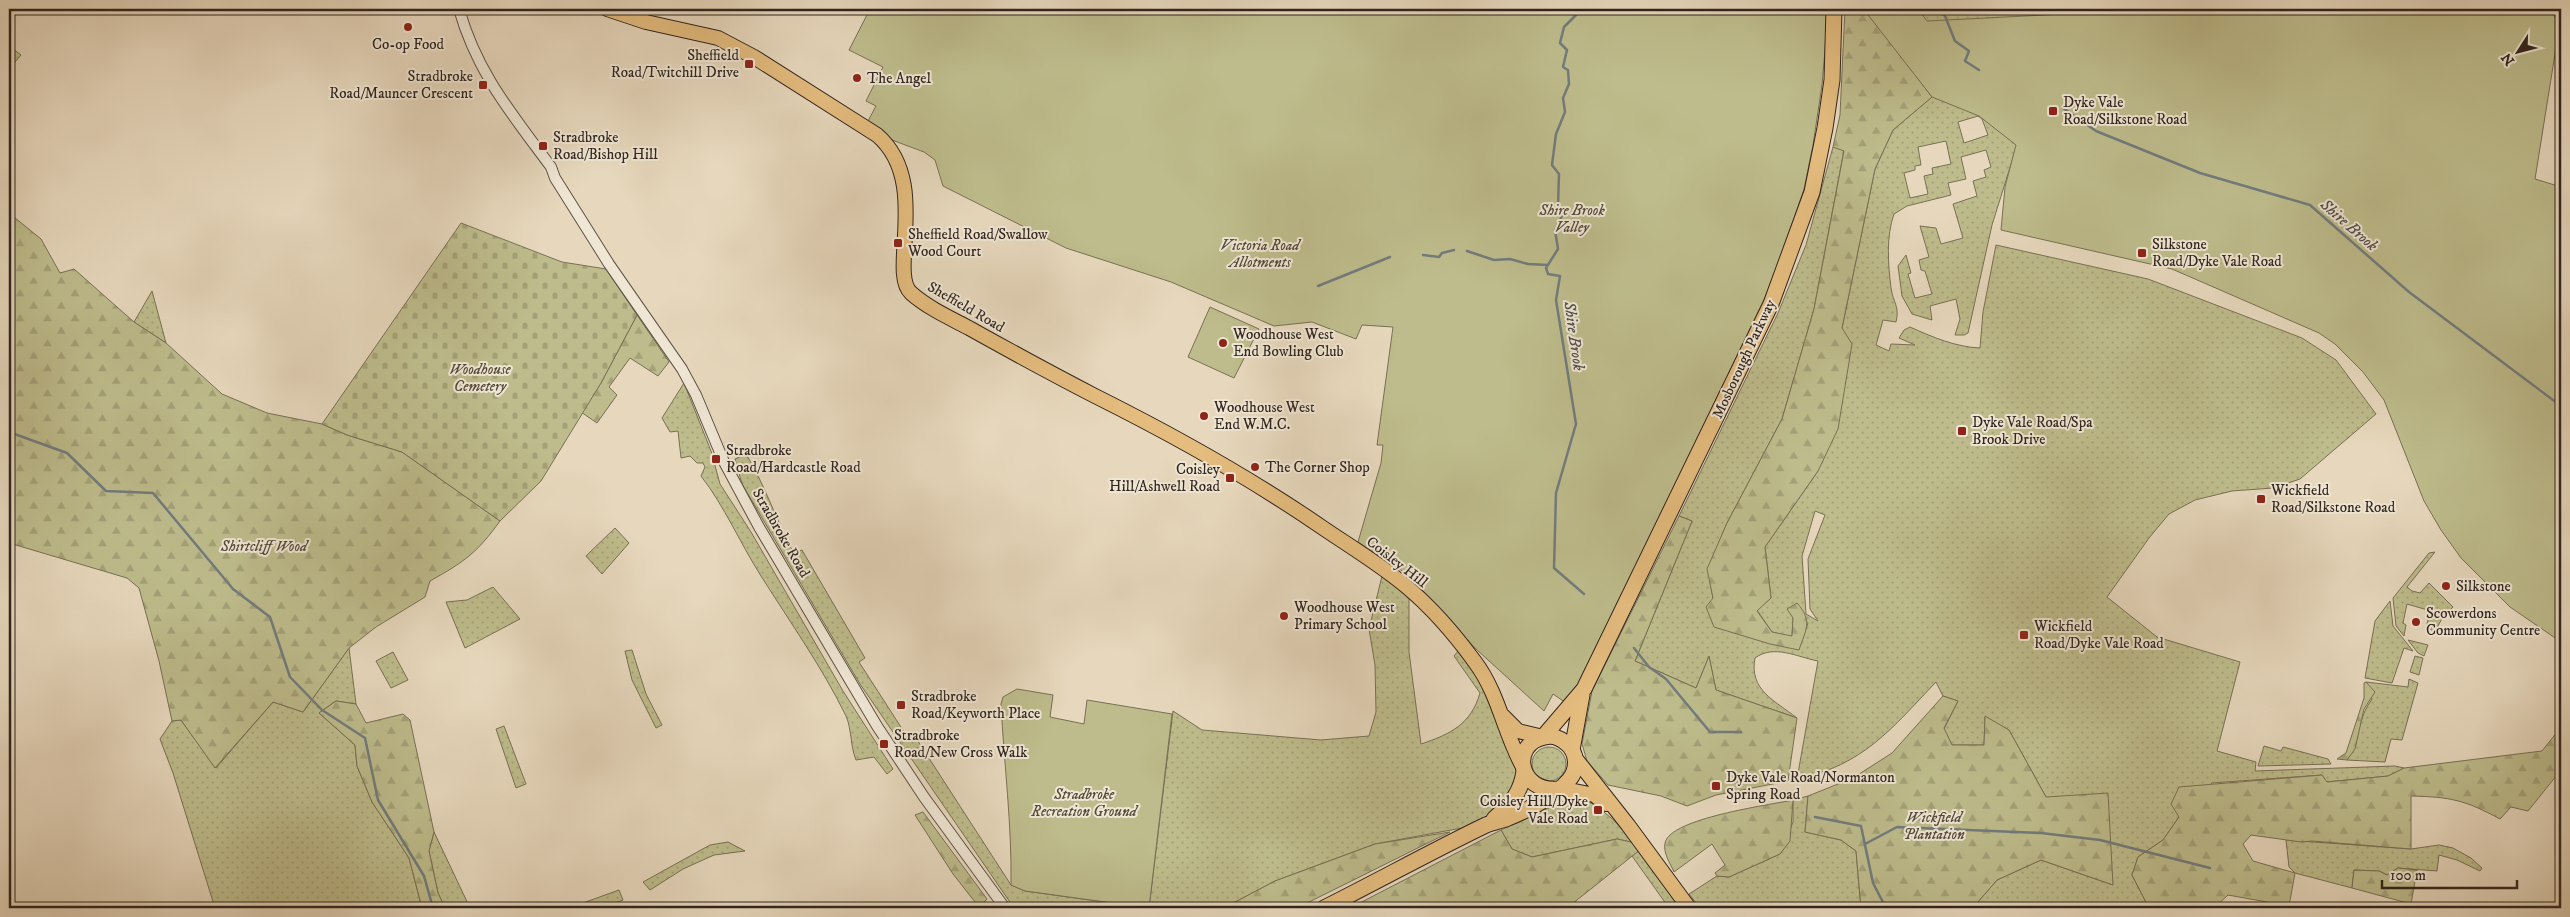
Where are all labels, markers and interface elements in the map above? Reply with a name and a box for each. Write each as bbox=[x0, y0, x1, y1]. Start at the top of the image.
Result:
marker: Co-op Food bbox=[402, 21, 414, 33]
north arrow bbox=[2492, 28, 2542, 78]
place label: Co-op Food bbox=[372, 35, 445, 54]
place label: Sheffield Road/Twitchill Drive bbox=[611, 46, 740, 82]
text: N bbox=[2497, 49, 2519, 69]
marker: Sheffield Road/Twitchill Drive bbox=[743, 58, 755, 70]
place label: Stradbroke Road/Mauncer Crescent bbox=[329, 67, 473, 103]
place label: The Angel bbox=[867, 69, 932, 88]
marker: The Angel bbox=[851, 72, 863, 84]
marker: Stradbroke Road/Mauncer Crescent bbox=[477, 79, 489, 91]
place label: Dyke Vale Road/Silkstone Road bbox=[2063, 93, 2188, 129]
marker: Dyke Vale Road/Silkstone Road bbox=[2047, 105, 2059, 117]
place label: Stradbroke Road/Bishop Hill bbox=[553, 128, 658, 164]
marker: Stradbroke Road/Bishop Hill bbox=[537, 140, 549, 152]
water label: Shire Brook bbox=[2315, 194, 2382, 256]
park label: Shire Brook Valley bbox=[1538, 201, 1605, 237]
place label: Sheffield Road/Swallow Wood Court bbox=[907, 225, 1048, 261]
place label: Silkstone Road/Dyke Vale Road bbox=[2152, 235, 2282, 271]
park label: Victoria Road Allotments bbox=[1221, 236, 1302, 272]
marker: Sheffield Road/Swallow Wood Court bbox=[892, 237, 904, 249]
marker: Silkstone Road/Dyke Vale Road bbox=[2136, 247, 2148, 259]
street label: Sheffield Road bbox=[924, 277, 1008, 337]
street label: Mosborough Parkway bbox=[1708, 295, 1780, 422]
water label: Shire Brook bbox=[1559, 299, 1589, 372]
place label: Woodhouse West End Bowling Club bbox=[1232, 325, 1344, 361]
marker: Woodhouse West End Bowling Club bbox=[1217, 337, 1229, 349]
park label: Woodhouse Cemetery bbox=[449, 360, 512, 396]
place label: Woodhouse West End W.M.C. bbox=[1213, 398, 1315, 434]
marker: Woodhouse West End W.M.C. bbox=[1198, 410, 1210, 422]
place label: Dyke Vale Road/Spa Brook Drive bbox=[1972, 413, 2093, 449]
marker: Dyke Vale Road/Spa Brook Drive bbox=[1956, 425, 1968, 437]
place label: Stradbroke Road/Hardcastle Road bbox=[726, 441, 861, 477]
marker: Stradbroke Road/Hardcastle Road bbox=[710, 453, 722, 465]
place label: The Corner Shop bbox=[1265, 458, 1370, 477]
place label: Coisley Hill/Ashwell Road bbox=[1109, 460, 1221, 496]
marker: The Corner Shop bbox=[1249, 461, 1261, 473]
marker: Coisley Hill/Ashwell Road bbox=[1224, 472, 1236, 484]
place label: Wickfield Road/Silkstone Road bbox=[2270, 481, 2396, 517]
street label: Stradbroke Road bbox=[748, 485, 814, 581]
marker: Wickfield Road/Silkstone Road bbox=[2255, 493, 2267, 505]
street label: Coisley Hill bbox=[1363, 532, 1432, 592]
park label: Shirtcliff Wood bbox=[220, 537, 310, 556]
place label: Silkstone bbox=[2456, 577, 2511, 596]
marker: Silkstone bbox=[2440, 580, 2452, 592]
place label: Woodhouse West Primary School bbox=[1293, 598, 1395, 634]
place label: Scowerdons Community Centre bbox=[2426, 604, 2540, 640]
marker: Woodhouse West Primary School bbox=[1278, 610, 1290, 622]
marker: Scowerdons Community Centre bbox=[2410, 616, 2422, 628]
place label: Wickfield Road/Dyke Vale Road bbox=[2033, 617, 2164, 653]
marker: Wickfield Road/Dyke Vale Road bbox=[2018, 629, 2030, 641]
place label: Stradbroke Road/Keyworth Place bbox=[911, 687, 1040, 723]
marker: Stradbroke Road/Keyworth Place bbox=[895, 699, 907, 711]
place label: Stradbroke Road/New Cross Walk bbox=[894, 726, 1028, 762]
marker: Stradbroke Road/New Cross Walk bbox=[878, 738, 890, 750]
place label: Dyke Vale Road/Normanton Spring Road bbox=[1726, 768, 1895, 804]
marker: Dyke Vale Road/Normanton Spring Road bbox=[1710, 780, 1722, 792]
park label: Stradbroke Recreation Ground bbox=[1030, 785, 1140, 821]
place label: Coisley Hill/Dyke Vale Road bbox=[1480, 792, 1588, 828]
marker: Coisley Hill/Dyke Vale Road bbox=[1592, 804, 1604, 816]
park label: Wickfield Plantation bbox=[1903, 808, 1965, 844]
scale bar bbox=[2382, 857, 2518, 889]
text: 100 m bbox=[2390, 866, 2426, 885]

